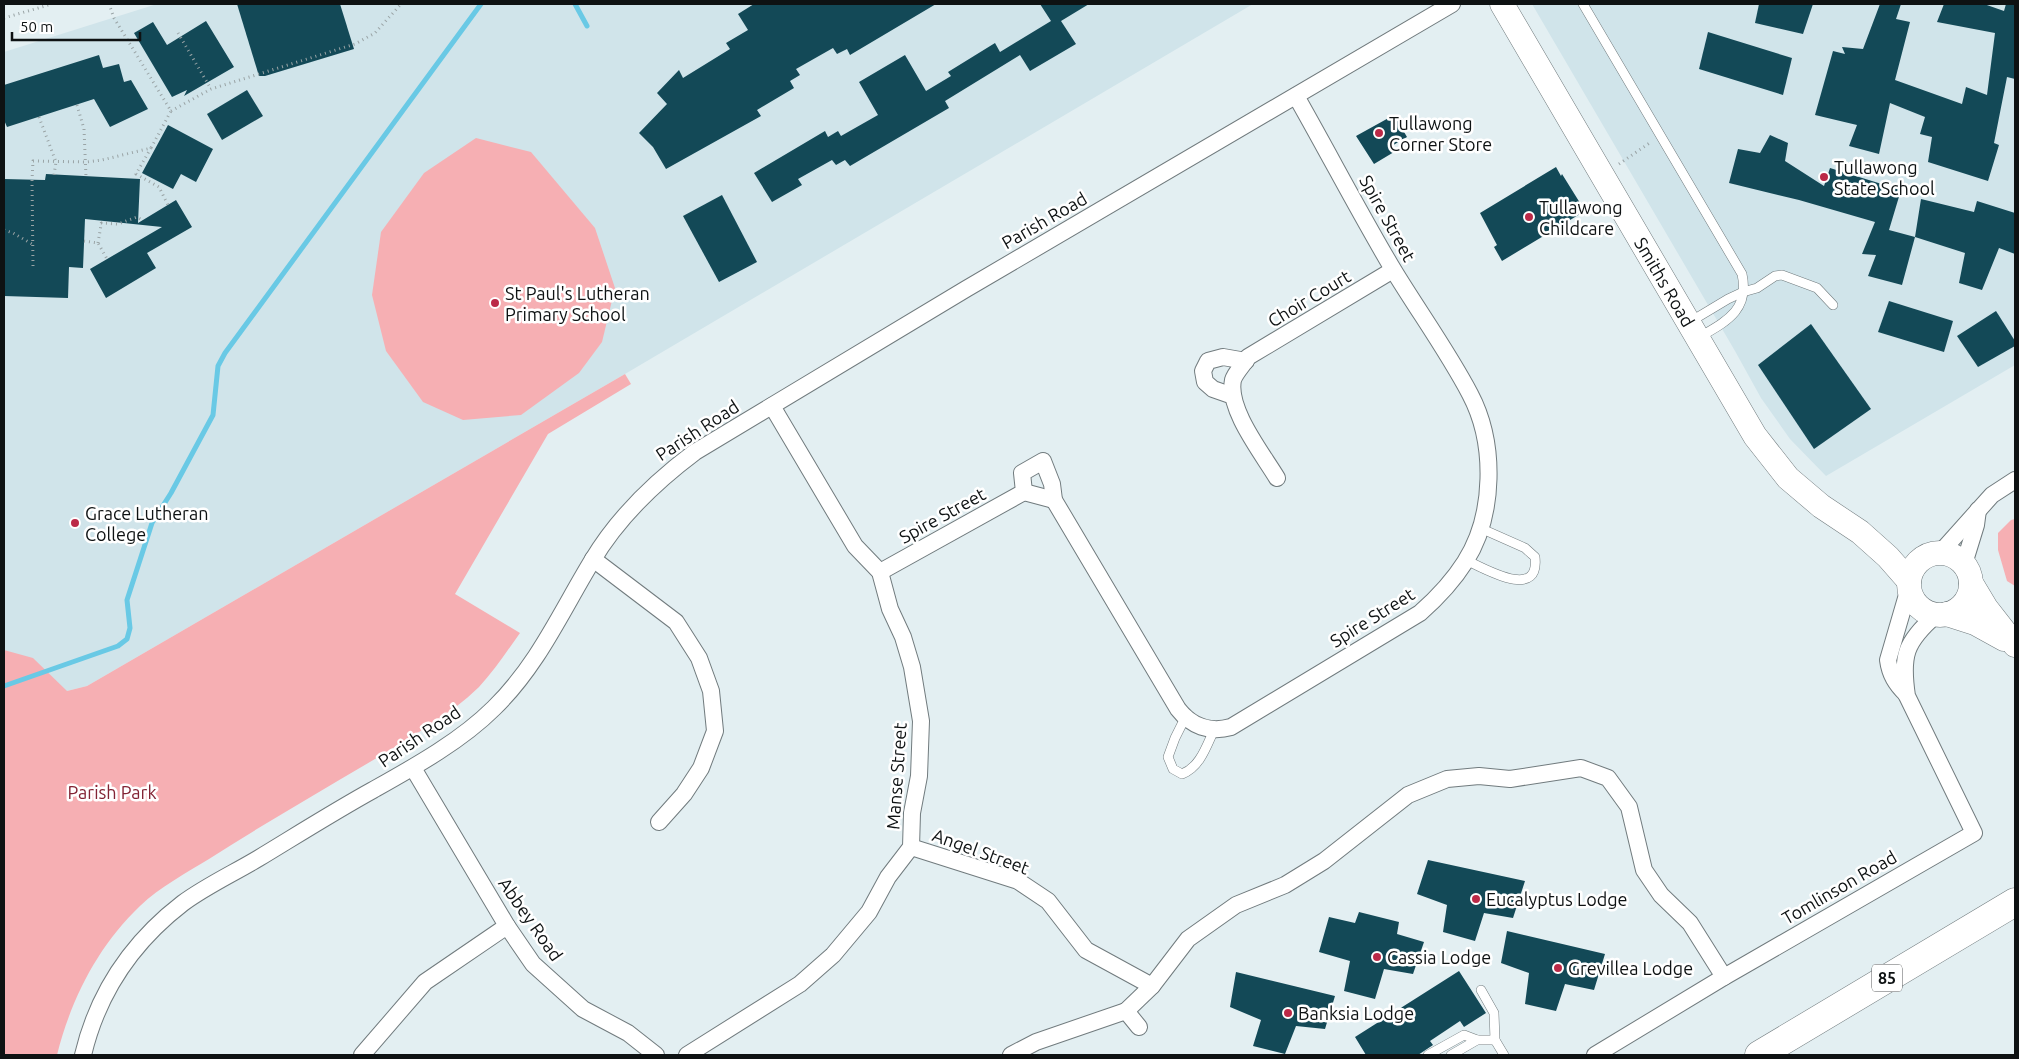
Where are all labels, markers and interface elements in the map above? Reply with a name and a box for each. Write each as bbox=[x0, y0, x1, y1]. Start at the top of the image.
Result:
scale bar bbox=[12, 10, 140, 42]
text: 50 m bbox=[20, 18, 53, 35]
place label: Tullawong Corner Store bbox=[1389, 113, 1492, 154]
marker: Tullawong Corner Store bbox=[1373, 127, 1385, 139]
place label: Tullawong State School bbox=[1834, 157, 1935, 198]
street label: Spire Street bbox=[1356, 171, 1420, 265]
marker: Tullawong State School bbox=[1818, 171, 1830, 183]
street label: Parish Road bbox=[998, 188, 1090, 252]
place label: Tullawong Childcare bbox=[1539, 197, 1623, 238]
marker: Tullawong Childcare bbox=[1523, 211, 1535, 223]
street label: Smiths Road bbox=[1631, 234, 1699, 330]
street label: Choir Court bbox=[1264, 266, 1354, 330]
place label: St Paul's Lutheran Primary School bbox=[505, 283, 650, 324]
marker: St Paul's Lutheran Primary School bbox=[489, 297, 501, 309]
street label: Parish Road bbox=[652, 396, 742, 464]
street label: Spire Street bbox=[895, 483, 989, 547]
place label: Grace Lutheran College bbox=[85, 503, 208, 544]
marker: Grace Lutheran College bbox=[69, 517, 81, 529]
street label: Spire Street bbox=[1326, 583, 1418, 651]
street label: Parish Road bbox=[374, 701, 464, 771]
street label: Manse Street bbox=[882, 722, 910, 830]
park label: Parish Park bbox=[67, 782, 157, 802]
street label: Angel Street bbox=[930, 824, 1032, 878]
street label: Tomlinson Road bbox=[1778, 846, 1900, 928]
street label: Abbey Road bbox=[495, 874, 567, 964]
place label: Eucalyptus Lodge bbox=[1486, 889, 1628, 909]
marker: Eucalyptus Lodge bbox=[1470, 893, 1482, 905]
place label: Cassia Lodge bbox=[1387, 947, 1491, 967]
marker: Cassia Lodge bbox=[1371, 951, 1383, 963]
place label: Grevillea Lodge bbox=[1568, 958, 1693, 978]
marker: Grevillea Lodge bbox=[1552, 962, 1564, 974]
road number: 85 bbox=[1872, 964, 1902, 991]
place label: Banksia Lodge bbox=[1298, 1003, 1414, 1023]
marker: Banksia Lodge bbox=[1282, 1007, 1294, 1019]

